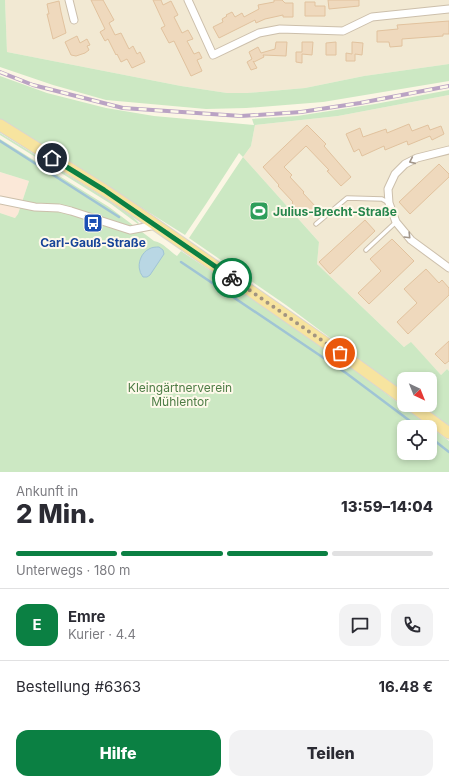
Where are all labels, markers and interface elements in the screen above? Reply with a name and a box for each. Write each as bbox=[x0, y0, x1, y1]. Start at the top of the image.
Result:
pin bbox=[35, 141, 69, 175]
icon: home bbox=[41, 147, 63, 169]
one-way arrow bbox=[408, 156, 416, 164]
sports icon: Julius-Brecht-Straße bbox=[248, 200, 270, 222]
place label: Julius-Brecht-Straße bbox=[273, 204, 397, 219]
bus stop icon: Carl-Gauß-Straße bbox=[82, 212, 104, 234]
one-way arrow bbox=[404, 231, 411, 239]
place label: Carl-Gauß-Straße bbox=[40, 235, 146, 250]
courier bbox=[212, 258, 252, 298]
icon: bike bbox=[221, 267, 243, 289]
pin bbox=[323, 336, 357, 370]
icon: bag bbox=[329, 342, 351, 364]
north arrow bbox=[397, 372, 437, 412]
map controls bbox=[397, 372, 437, 460]
park label: Kleingärtnerverein Mühlentor bbox=[128, 380, 232, 409]
button: locate bbox=[397, 420, 437, 460]
text: Ankunft in bbox=[16, 483, 78, 499]
text: 13:59–14:04 bbox=[341, 497, 433, 516]
text: 2 Min. bbox=[16, 498, 96, 529]
text: Unterwegs · 180 m bbox=[16, 562, 131, 578]
button: chat bbox=[339, 604, 381, 646]
button: phone bbox=[391, 604, 433, 646]
text: Emre bbox=[68, 607, 105, 626]
text: E bbox=[32, 615, 42, 634]
text: Kurier · 4.4 bbox=[68, 626, 136, 642]
text: Bestellung #6363 bbox=[16, 677, 141, 696]
text: 16.48 € bbox=[379, 677, 433, 696]
button: Hilfe bbox=[16, 730, 221, 776]
button: Teilen bbox=[229, 730, 433, 776]

